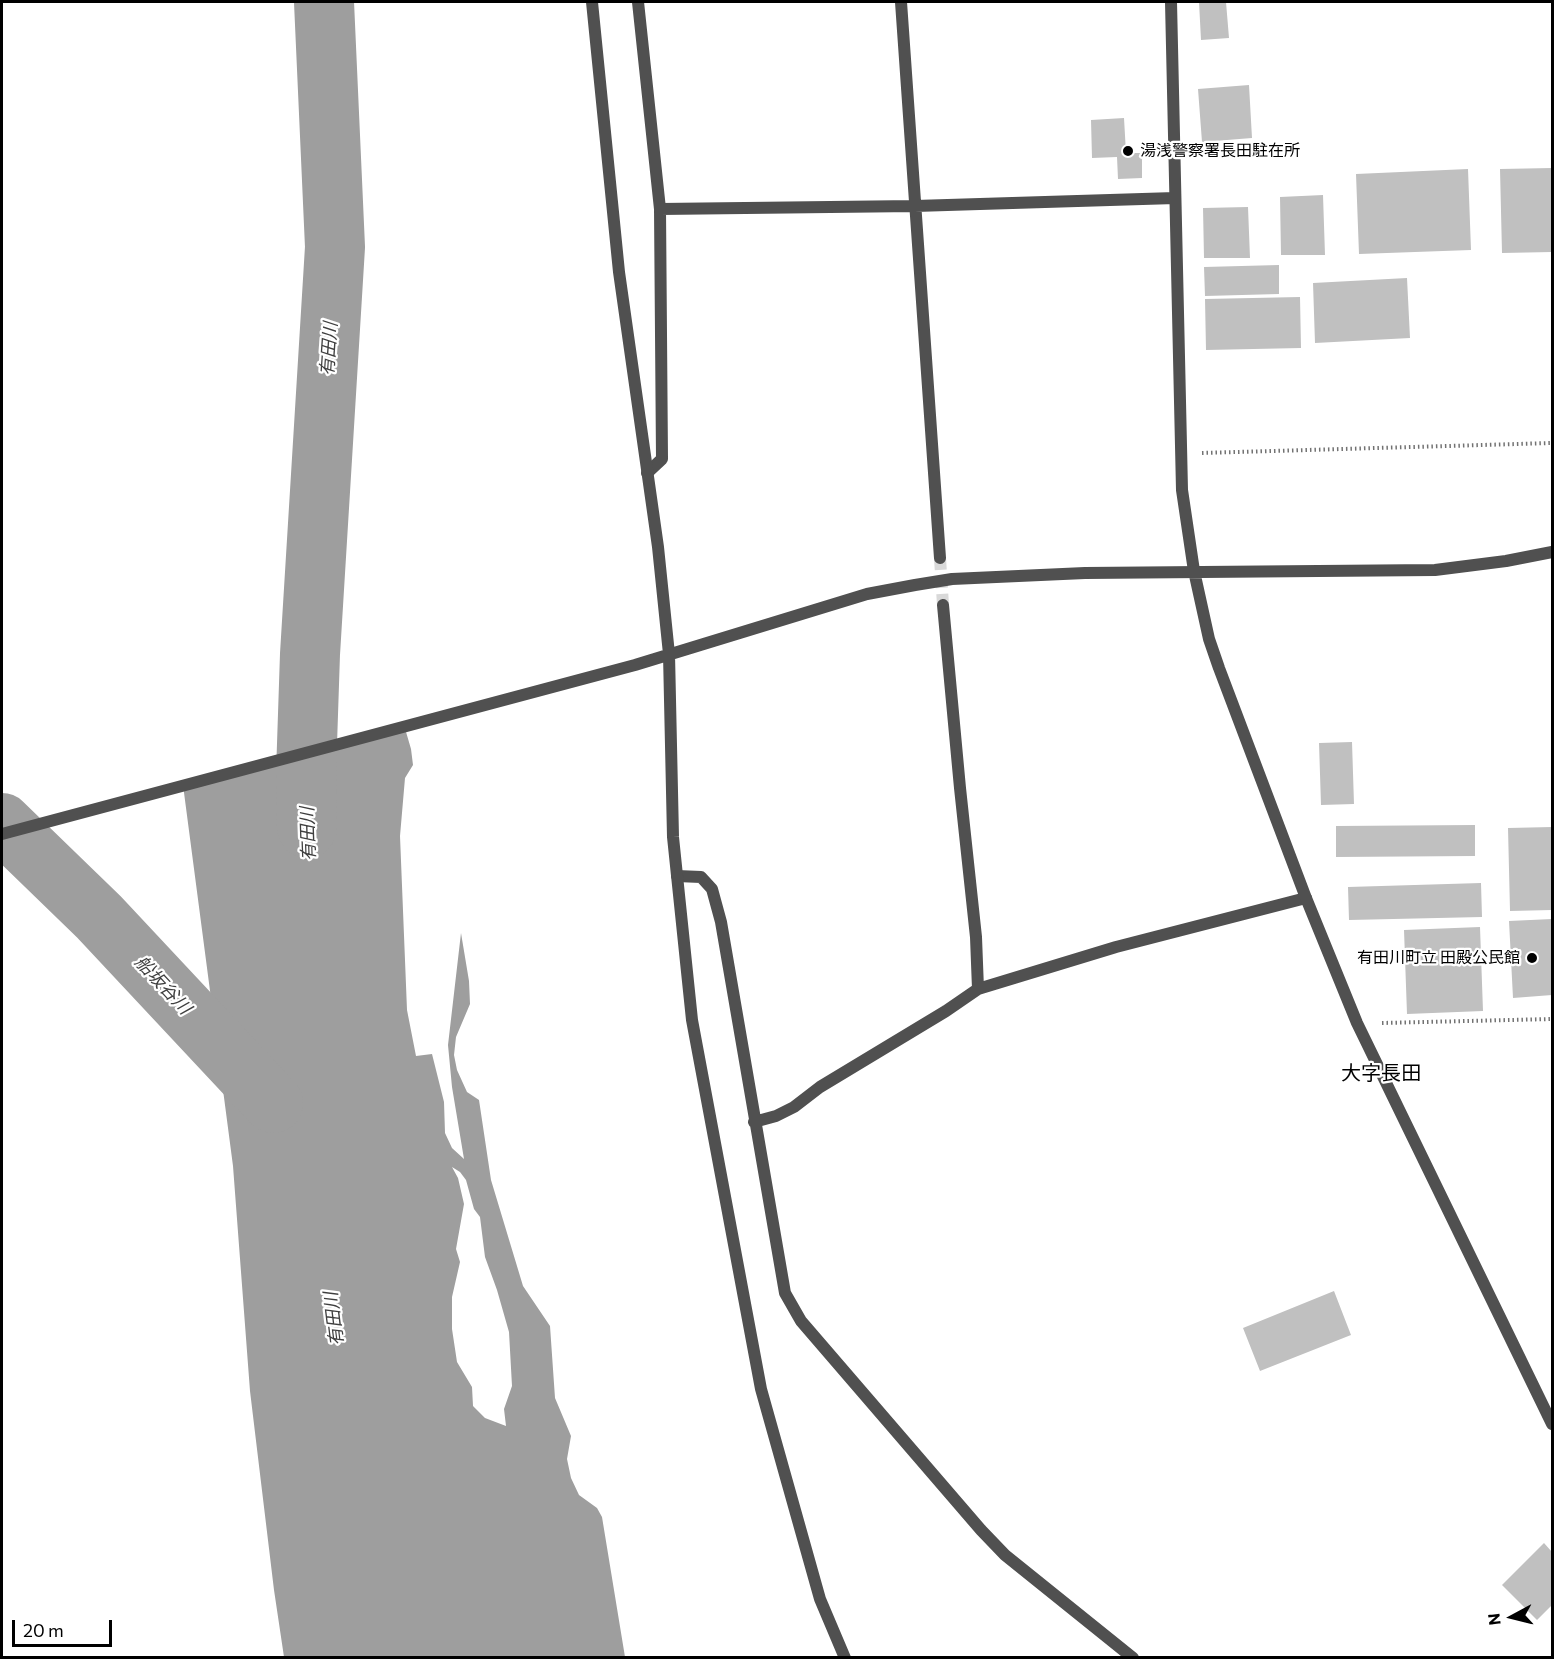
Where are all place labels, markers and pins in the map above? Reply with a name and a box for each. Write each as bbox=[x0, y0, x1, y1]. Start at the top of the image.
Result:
place label: 湯浅警察署長田駐在所 bbox=[1140, 141, 1300, 161]
marker: 湯浅警察署長田駐在所 bbox=[1121, 144, 1135, 158]
place label: 有田川町立 田殿公民館 bbox=[1357, 948, 1520, 968]
marker: 有田川町立 田殿公民館 bbox=[1525, 951, 1539, 965]

